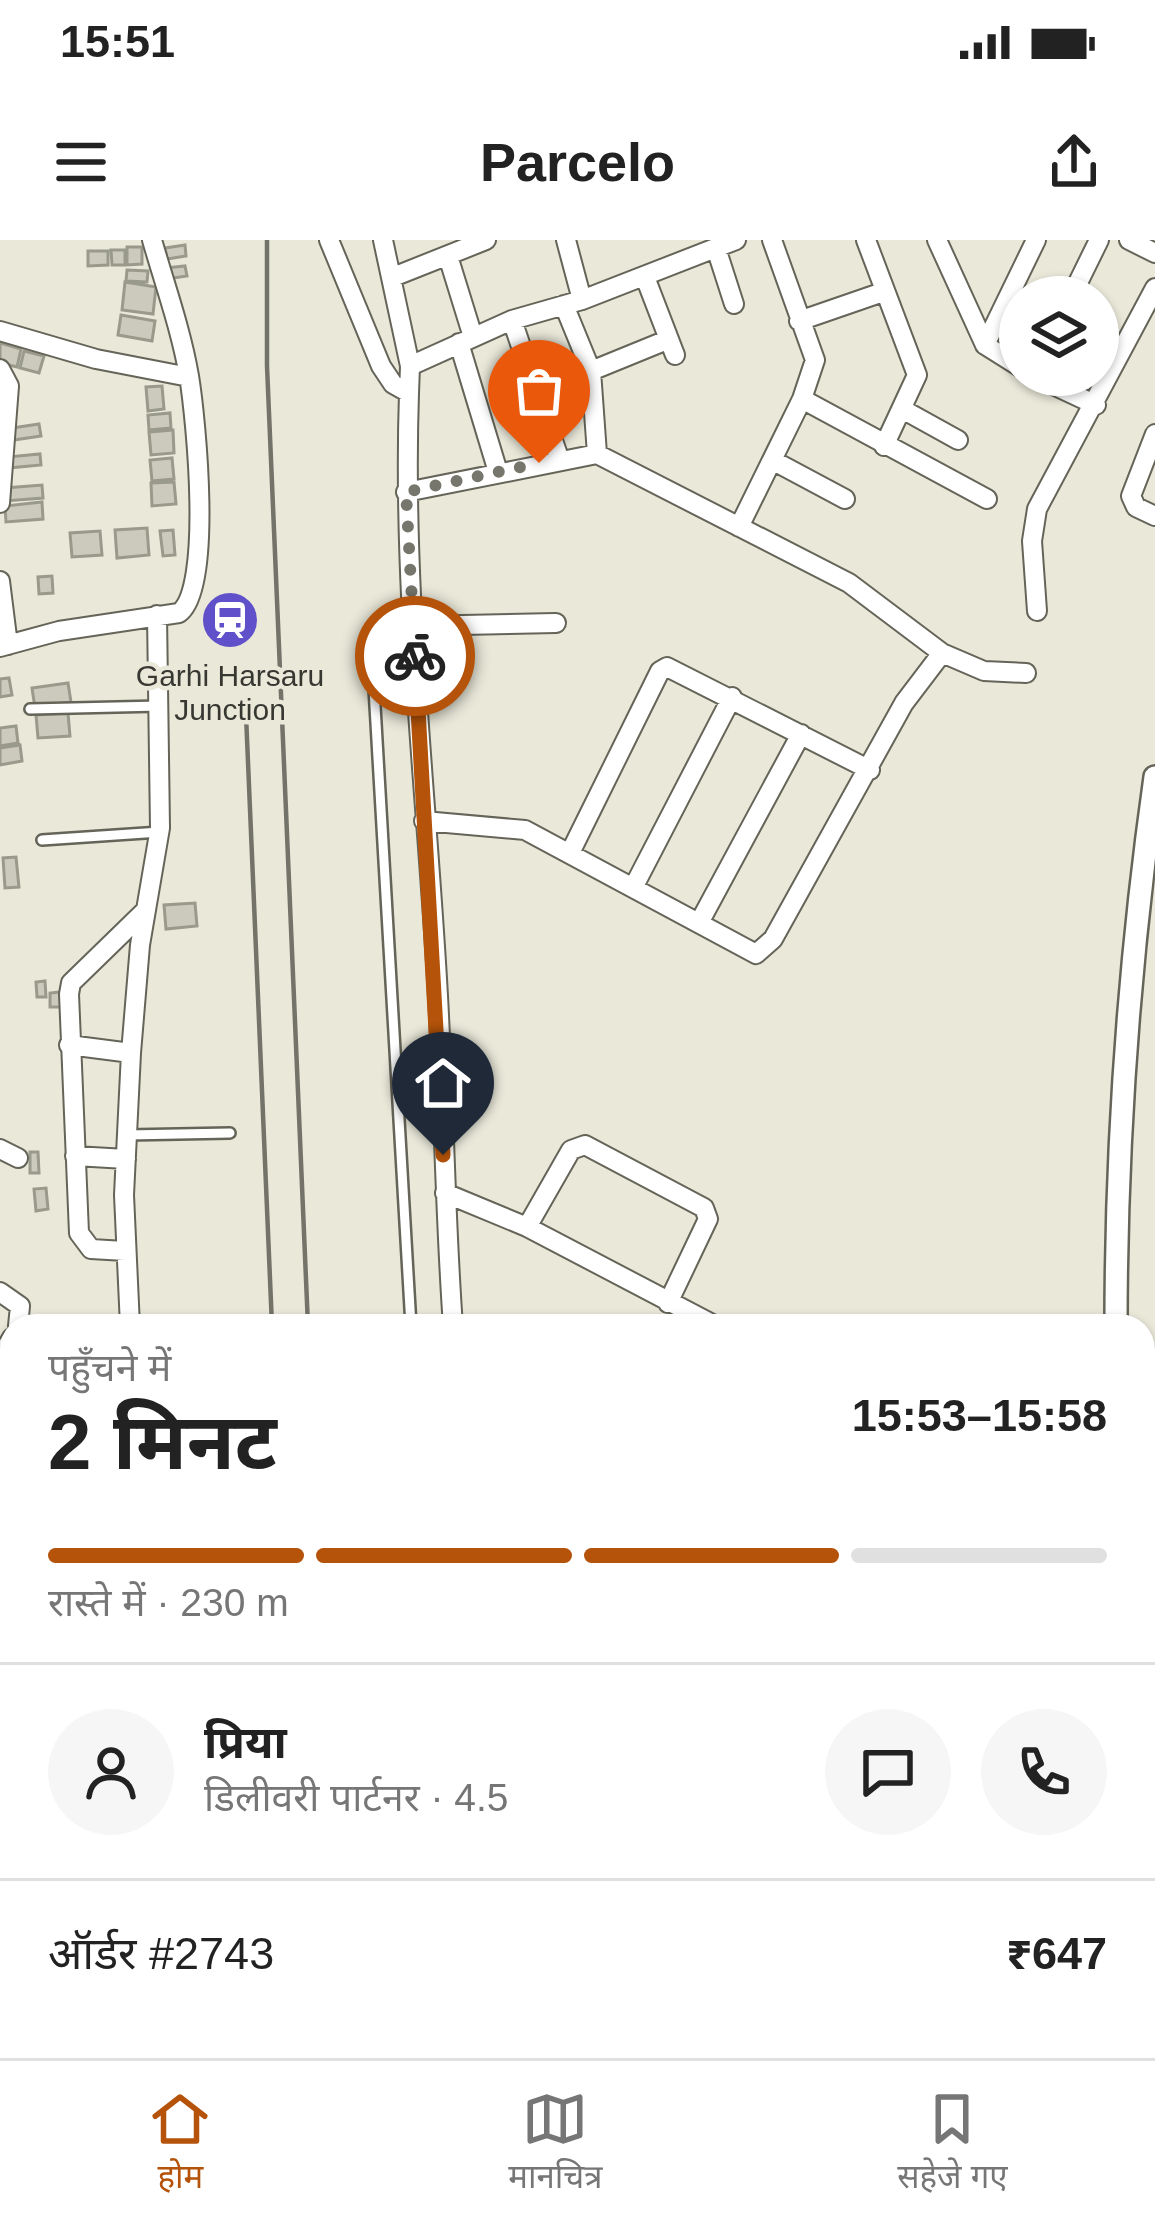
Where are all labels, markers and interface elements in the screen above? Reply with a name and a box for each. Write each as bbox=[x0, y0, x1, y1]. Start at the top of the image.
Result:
text: 15:51 bbox=[60, 16, 175, 67]
icon: menu bbox=[48, 129, 114, 195]
icon: share bbox=[1041, 129, 1107, 195]
text: Parcelo bbox=[480, 132, 675, 192]
map controls bbox=[999, 276, 1119, 396]
button: layers bbox=[999, 276, 1119, 396]
pin bbox=[488, 340, 590, 463]
icon: bag bbox=[506, 358, 572, 424]
station icon: Garhi Harsaru Junction bbox=[199, 589, 261, 651]
courier bbox=[355, 596, 475, 716]
icon: bike bbox=[382, 623, 448, 689]
place label: Garhi Harsaru Junction bbox=[136, 659, 324, 726]
pin bbox=[392, 1032, 494, 1155]
icon: home bbox=[410, 1050, 476, 1116]
text: पहुँचने में bbox=[48, 1346, 171, 1389]
text: 15:53–15:58 bbox=[852, 1390, 1107, 1441]
text: 2 मिनट bbox=[48, 1398, 277, 1486]
text: रास्ते में · 230 m bbox=[48, 1581, 289, 1624]
button: person bbox=[48, 1709, 174, 1835]
button: chat bbox=[825, 1709, 951, 1835]
button: phone bbox=[981, 1709, 1107, 1835]
text: प्रिया bbox=[204, 1717, 287, 1768]
text: डिलीवरी पार्टनर · 4.5 bbox=[204, 1776, 508, 1819]
text: ऑर्डर #2743 bbox=[48, 1928, 274, 1979]
text: ₹647 bbox=[1006, 1928, 1107, 1979]
tab: होम bbox=[147, 2086, 213, 2201]
tab: मानचित्र bbox=[508, 2086, 603, 2201]
tab: सहेजे गए bbox=[897, 2086, 1008, 2201]

